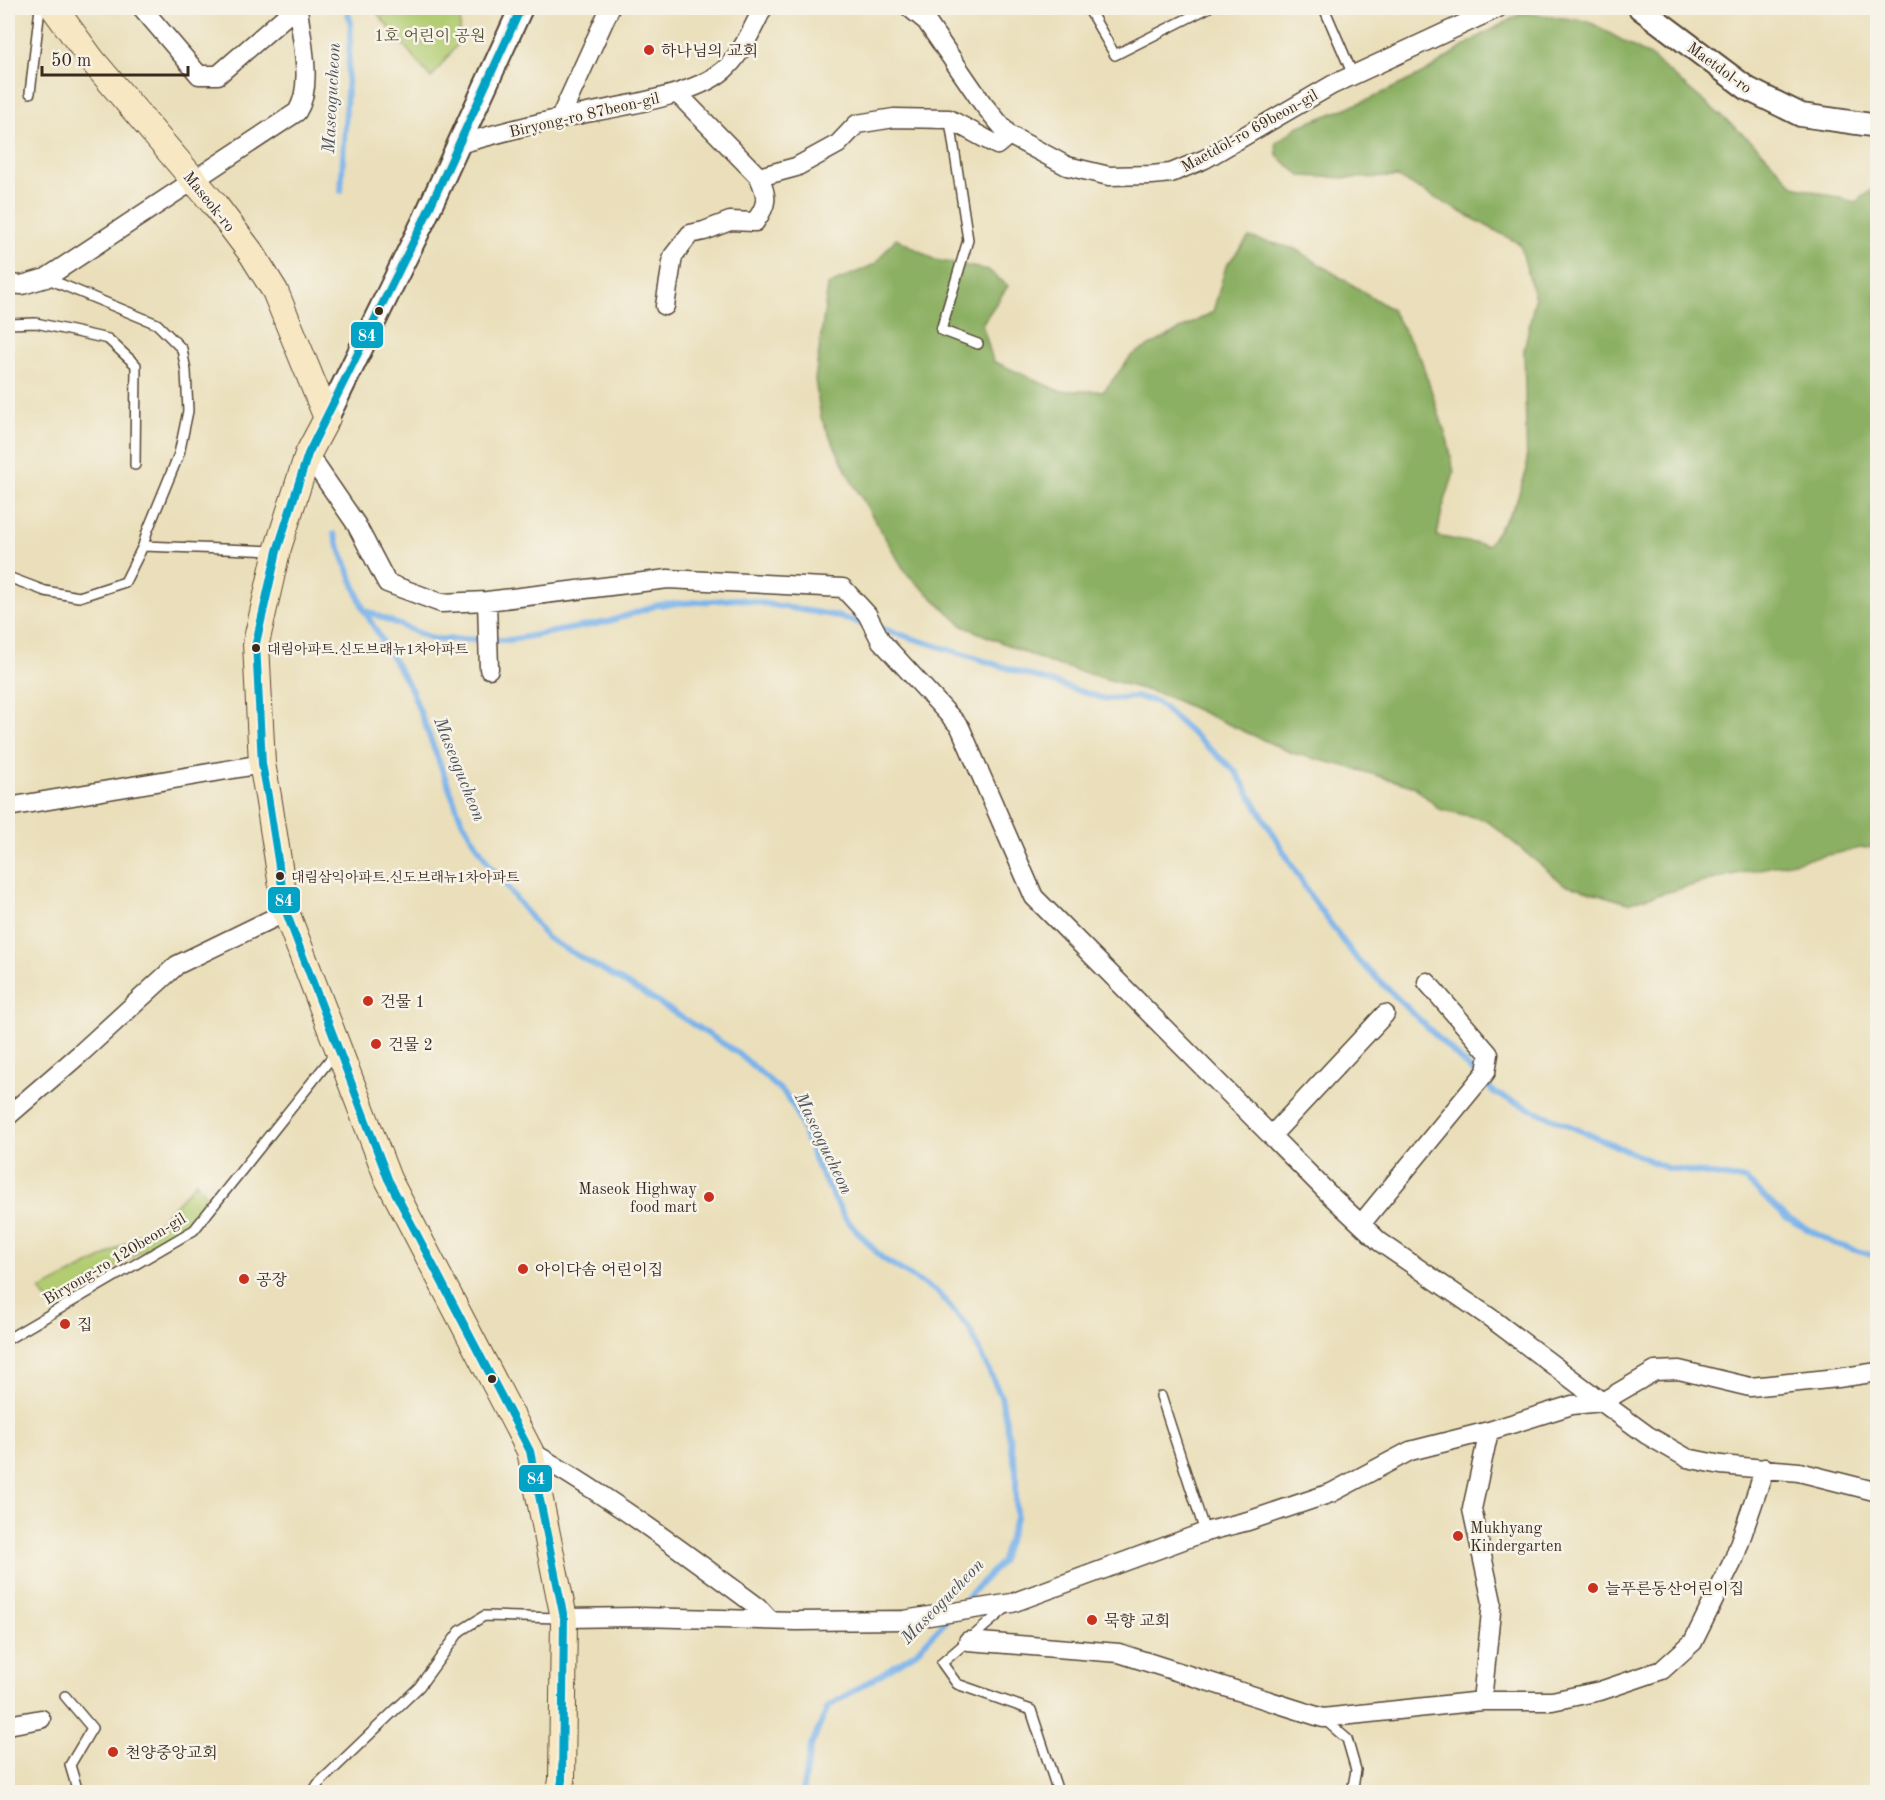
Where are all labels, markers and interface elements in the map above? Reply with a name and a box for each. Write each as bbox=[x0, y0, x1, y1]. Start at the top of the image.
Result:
park label: 1호 어린이 공원 bbox=[375, 27, 485, 45]
scale bar bbox=[42, 39, 188, 77]
street label: Maetdol-ro bbox=[1684, 40, 1754, 97]
water label: Maseogucheon bbox=[320, 42, 344, 155]
marker: 하나님의 교회 bbox=[642, 43, 656, 57]
place label: 하나님의 교회 bbox=[661, 43, 758, 60]
text: 50 m bbox=[51, 52, 91, 70]
street label: Maetdol-ro 69beon-gil bbox=[1179, 88, 1321, 176]
street label: Biryong-ro 87beon-gil bbox=[508, 91, 661, 141]
street label: Maseok-ro bbox=[179, 169, 237, 235]
unlabelled marker bbox=[373, 305, 385, 317]
line badge: 84 bbox=[350, 321, 384, 349]
text: 84 bbox=[358, 329, 376, 345]
marker: 대림아파트.신도브래뉴1차아파트 bbox=[250, 642, 262, 654]
place label: 대림아파트.신도브래뉴1차아파트 bbox=[267, 642, 469, 657]
water label: Maseogucheon bbox=[430, 714, 488, 824]
marker: 대림삼익아파트.신도브래뉴1차아파트 bbox=[274, 870, 286, 882]
place label: 대림삼익아파트.신도브래뉴1차아파트 bbox=[291, 870, 520, 885]
line badge: 84 bbox=[267, 886, 301, 914]
text: 84 bbox=[275, 894, 293, 910]
place label: 건물 1 bbox=[380, 993, 425, 1011]
marker: 건물 1 bbox=[361, 994, 375, 1008]
place label: 건물 2 bbox=[388, 1036, 433, 1054]
marker: 건물 2 bbox=[369, 1037, 383, 1051]
water label: Maseogucheon bbox=[790, 1089, 855, 1197]
place label: Maseok Highway food mart bbox=[578, 1182, 698, 1216]
marker: Maseok Highway food mart bbox=[702, 1190, 716, 1204]
street label: Biryong-ro 120beon-gil bbox=[41, 1211, 189, 1309]
place label: 아이다솜 어린이집 bbox=[535, 1261, 663, 1279]
marker: 아이다솜 어린이집 bbox=[516, 1262, 530, 1276]
marker: 공장 bbox=[237, 1272, 251, 1286]
place label: 공장 bbox=[256, 1272, 287, 1289]
marker: 집 bbox=[58, 1317, 72, 1331]
place label: 집 bbox=[77, 1317, 92, 1334]
unlabelled marker bbox=[486, 1373, 498, 1385]
line badge: 84 bbox=[518, 1464, 553, 1493]
text: 84 bbox=[527, 1472, 545, 1488]
place label: Mukhyang Kindergarten bbox=[1470, 1521, 1562, 1555]
marker: Mukhyang Kindergarten bbox=[1451, 1529, 1465, 1543]
water label: Maseogucheon bbox=[897, 1556, 988, 1649]
marker: 늘푸른동산어린이집 bbox=[1586, 1581, 1600, 1595]
place label: 늘푸른동산어린이집 bbox=[1605, 1581, 1744, 1598]
place label: 묵향 교회 bbox=[1104, 1612, 1170, 1630]
marker: 묵향 교회 bbox=[1085, 1613, 1099, 1627]
place label: 천양중앙교회 bbox=[125, 1744, 218, 1762]
marker: 천양중앙교회 bbox=[106, 1745, 120, 1759]

